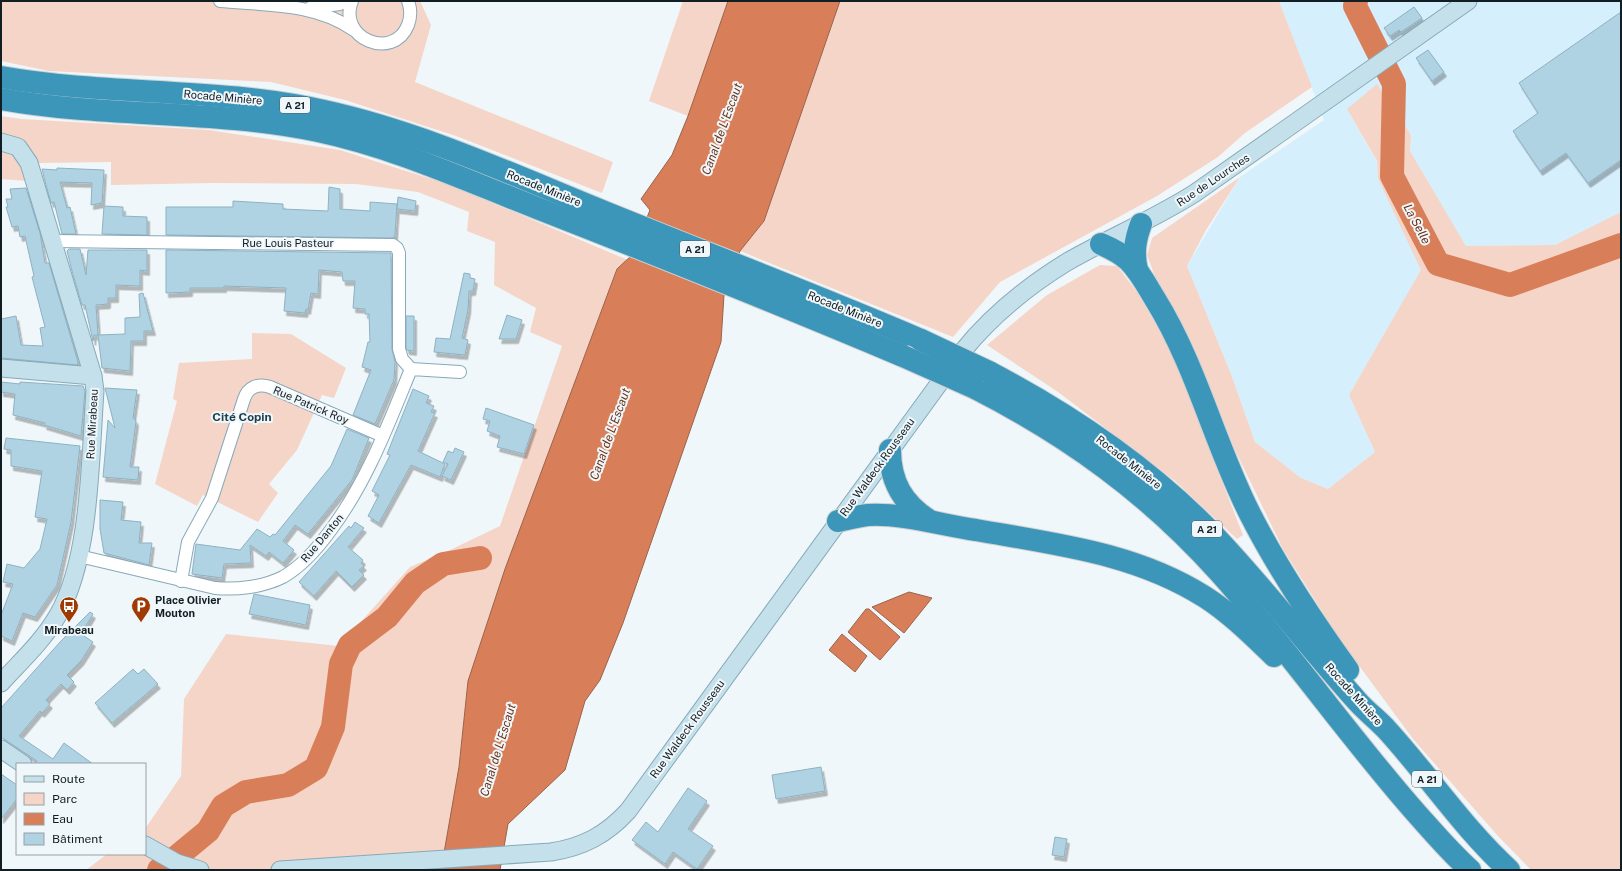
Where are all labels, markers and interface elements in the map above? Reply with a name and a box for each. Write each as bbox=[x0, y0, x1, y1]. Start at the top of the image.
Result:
water label: Canal de L'Escaut bbox=[699, 81, 745, 177]
street label: Rocade Minière bbox=[183, 88, 263, 106]
road number: A 21 bbox=[280, 97, 310, 113]
street label: Rue de Lourches bbox=[1174, 151, 1252, 209]
street label: Rocade Minière bbox=[505, 168, 583, 208]
water label: La Selle bbox=[1401, 202, 1434, 247]
street label: Rue Louis Pasteur bbox=[242, 237, 334, 249]
road number: A 21 bbox=[680, 241, 710, 257]
street label: Rocade Minière bbox=[806, 289, 884, 329]
street label: Rue Patrick Roy bbox=[272, 384, 351, 426]
water label: Canal de L'Escaut bbox=[587, 386, 633, 482]
street label: Rue Mirabeau bbox=[84, 388, 100, 460]
district label: Cité Copin bbox=[212, 410, 272, 424]
street label: Rue Waldeck Rousseau bbox=[837, 415, 917, 519]
street label: Rocade Minière bbox=[1094, 433, 1164, 491]
street label: Rue Danton bbox=[298, 512, 346, 564]
road number: A 21 bbox=[1192, 521, 1222, 537]
place label: Place Olivier Mouton bbox=[155, 594, 221, 619]
bus stop icon: Mirabeau bbox=[58, 595, 80, 623]
parking icon: Place Olivier Mouton bbox=[130, 595, 152, 623]
place label: Mirabeau bbox=[44, 624, 94, 636]
street label: Rocade Minière bbox=[1323, 661, 1385, 727]
street label: Rue Waldeck Rousseau bbox=[647, 677, 727, 781]
water label: Canal de L'Escaut bbox=[477, 701, 519, 798]
legend bbox=[16, 763, 146, 855]
road number: A 21 bbox=[1412, 771, 1442, 787]
text: Route bbox=[52, 772, 85, 786]
text: Parc bbox=[52, 792, 77, 806]
text: Eau bbox=[52, 812, 73, 826]
text: Bâtiment bbox=[52, 832, 103, 846]

